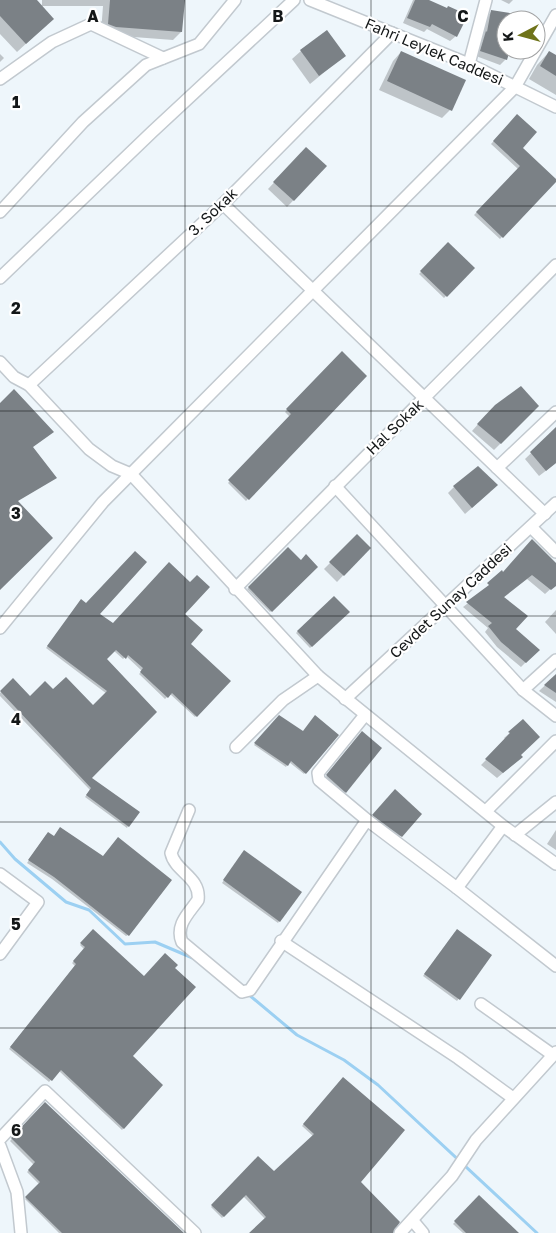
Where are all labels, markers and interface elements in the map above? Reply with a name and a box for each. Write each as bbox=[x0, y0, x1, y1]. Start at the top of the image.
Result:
text: A bbox=[87, 6, 99, 26]
text: B bbox=[272, 6, 284, 26]
north arrow bbox=[496, 10, 546, 60]
street label: Fahri Leylek Caddesi bbox=[362, 15, 506, 89]
text: K bbox=[499, 30, 517, 42]
text: 1 bbox=[12, 92, 20, 112]
street label: 3. Sokak bbox=[184, 183, 241, 239]
text: 2 bbox=[11, 298, 21, 318]
street label: Hal Sokak bbox=[362, 394, 427, 458]
text: 3 bbox=[11, 503, 21, 523]
street label: Cevdet Sunay Caddesi bbox=[386, 539, 515, 662]
text: 4 bbox=[11, 709, 21, 729]
text: 5 bbox=[11, 914, 21, 934]
text: 6 bbox=[11, 1120, 21, 1140]

